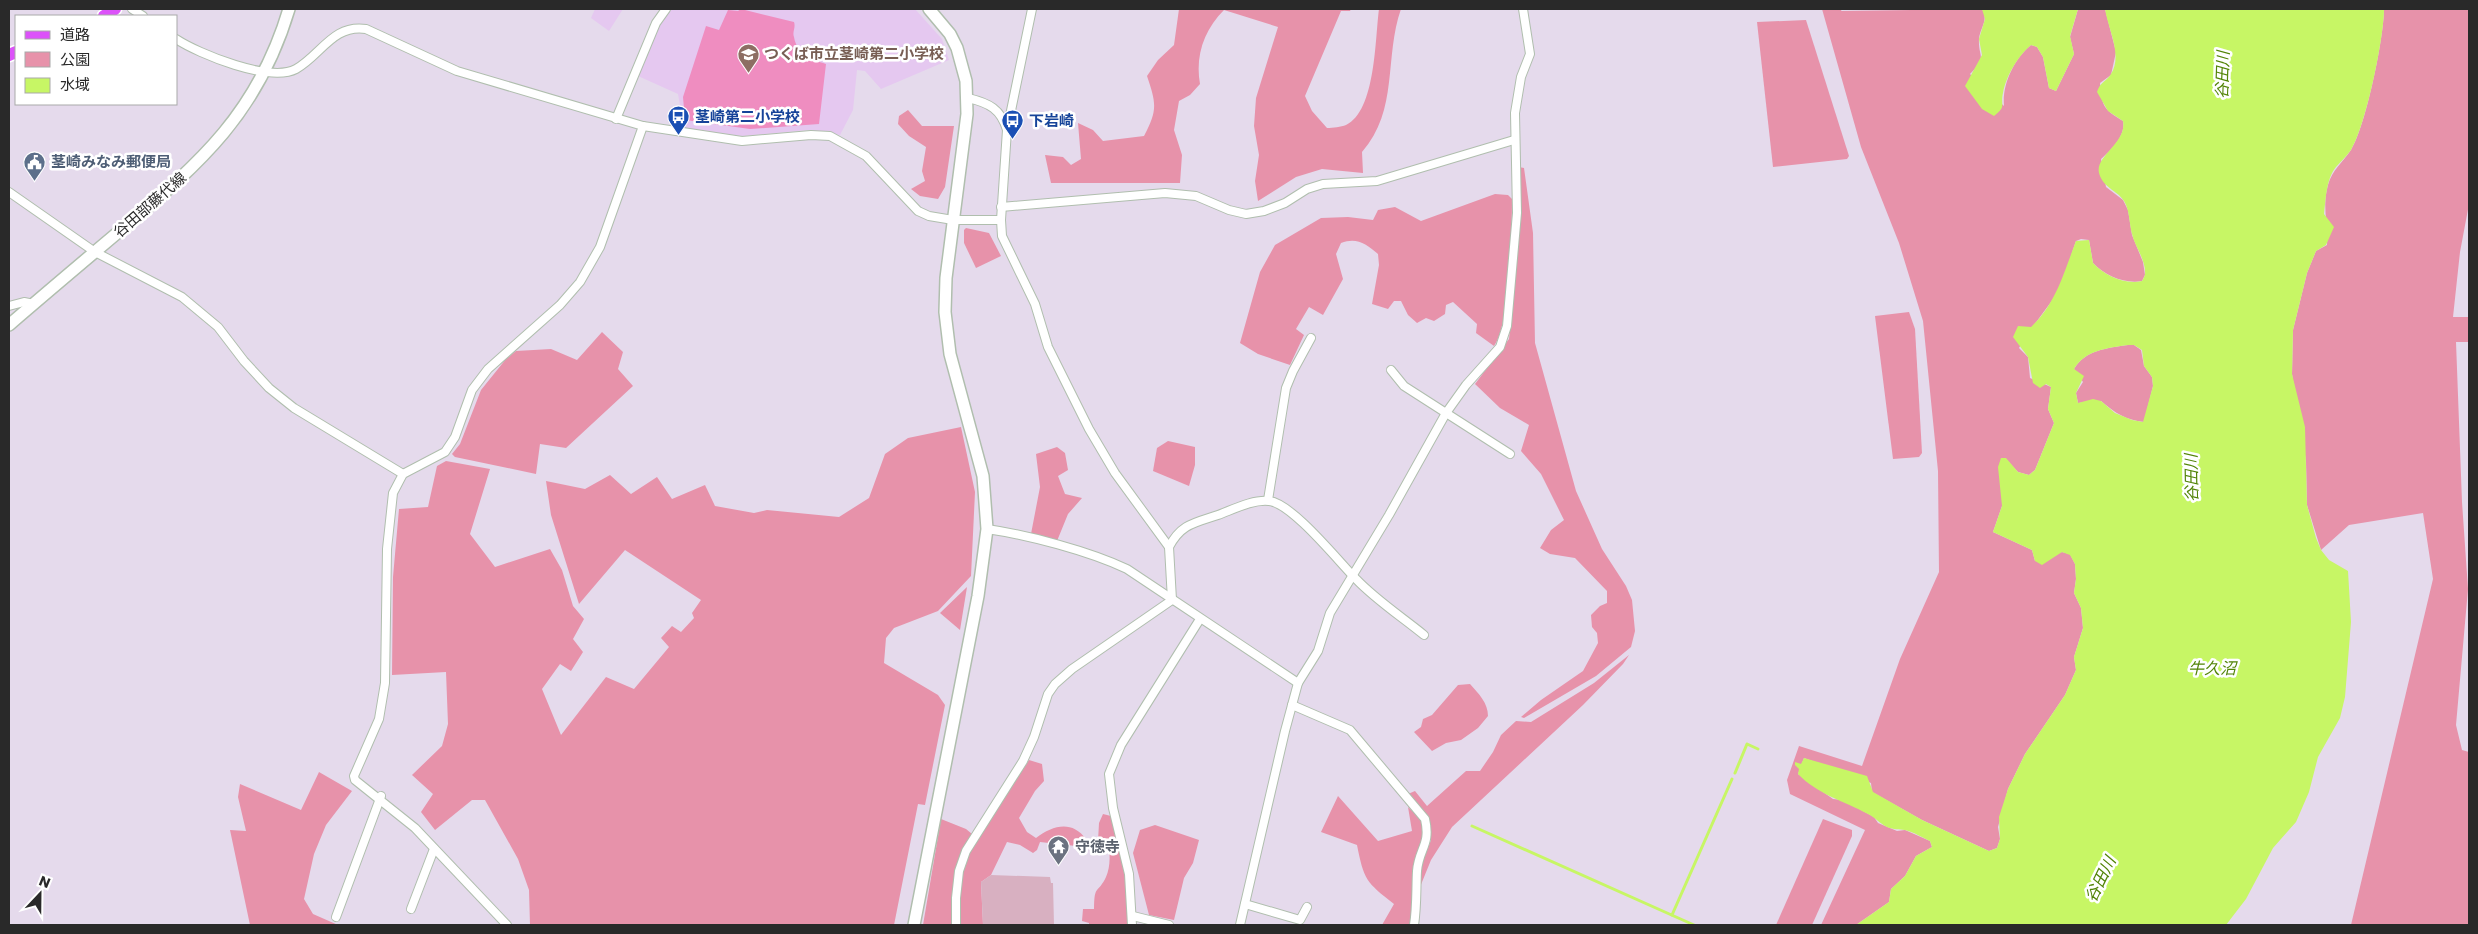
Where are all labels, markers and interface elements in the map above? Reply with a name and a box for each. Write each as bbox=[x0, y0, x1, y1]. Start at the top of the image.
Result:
legend bbox=[15, 15, 178, 105]
text: 道路 bbox=[60, 24, 90, 45]
school or university icon: つくば市立茎崎第二小学校 bbox=[736, 42, 760, 73]
place label: つくば市立茎崎第二小学校 bbox=[764, 43, 944, 64]
text: 公園 bbox=[60, 49, 90, 70]
water label: 谷田川 bbox=[2210, 49, 2235, 99]
text: 水域 bbox=[60, 74, 90, 95]
bus stop icon: 茎崎第二小学校 bbox=[667, 105, 691, 136]
place label: 茎崎第二小学校 bbox=[695, 106, 800, 127]
bus stop icon: 下岩崎 bbox=[1001, 109, 1025, 140]
place label: 下岩崎 bbox=[1029, 110, 1074, 131]
public building icon: 茎崎みなみ郵便局 bbox=[23, 150, 47, 181]
place label: 茎崎みなみ郵便局 bbox=[51, 151, 171, 172]
street label: 谷田部藤代線 bbox=[109, 167, 191, 242]
water label: 谷田川 bbox=[2180, 452, 2203, 502]
water label: 牛久沼 bbox=[2188, 657, 2238, 680]
temple icon: 守徳寺 bbox=[1047, 835, 1071, 866]
place label: 守徳寺 bbox=[1075, 836, 1120, 857]
water label: 谷田川 bbox=[2080, 851, 2122, 906]
north arrow bbox=[15, 869, 65, 919]
text: N bbox=[36, 871, 53, 893]

